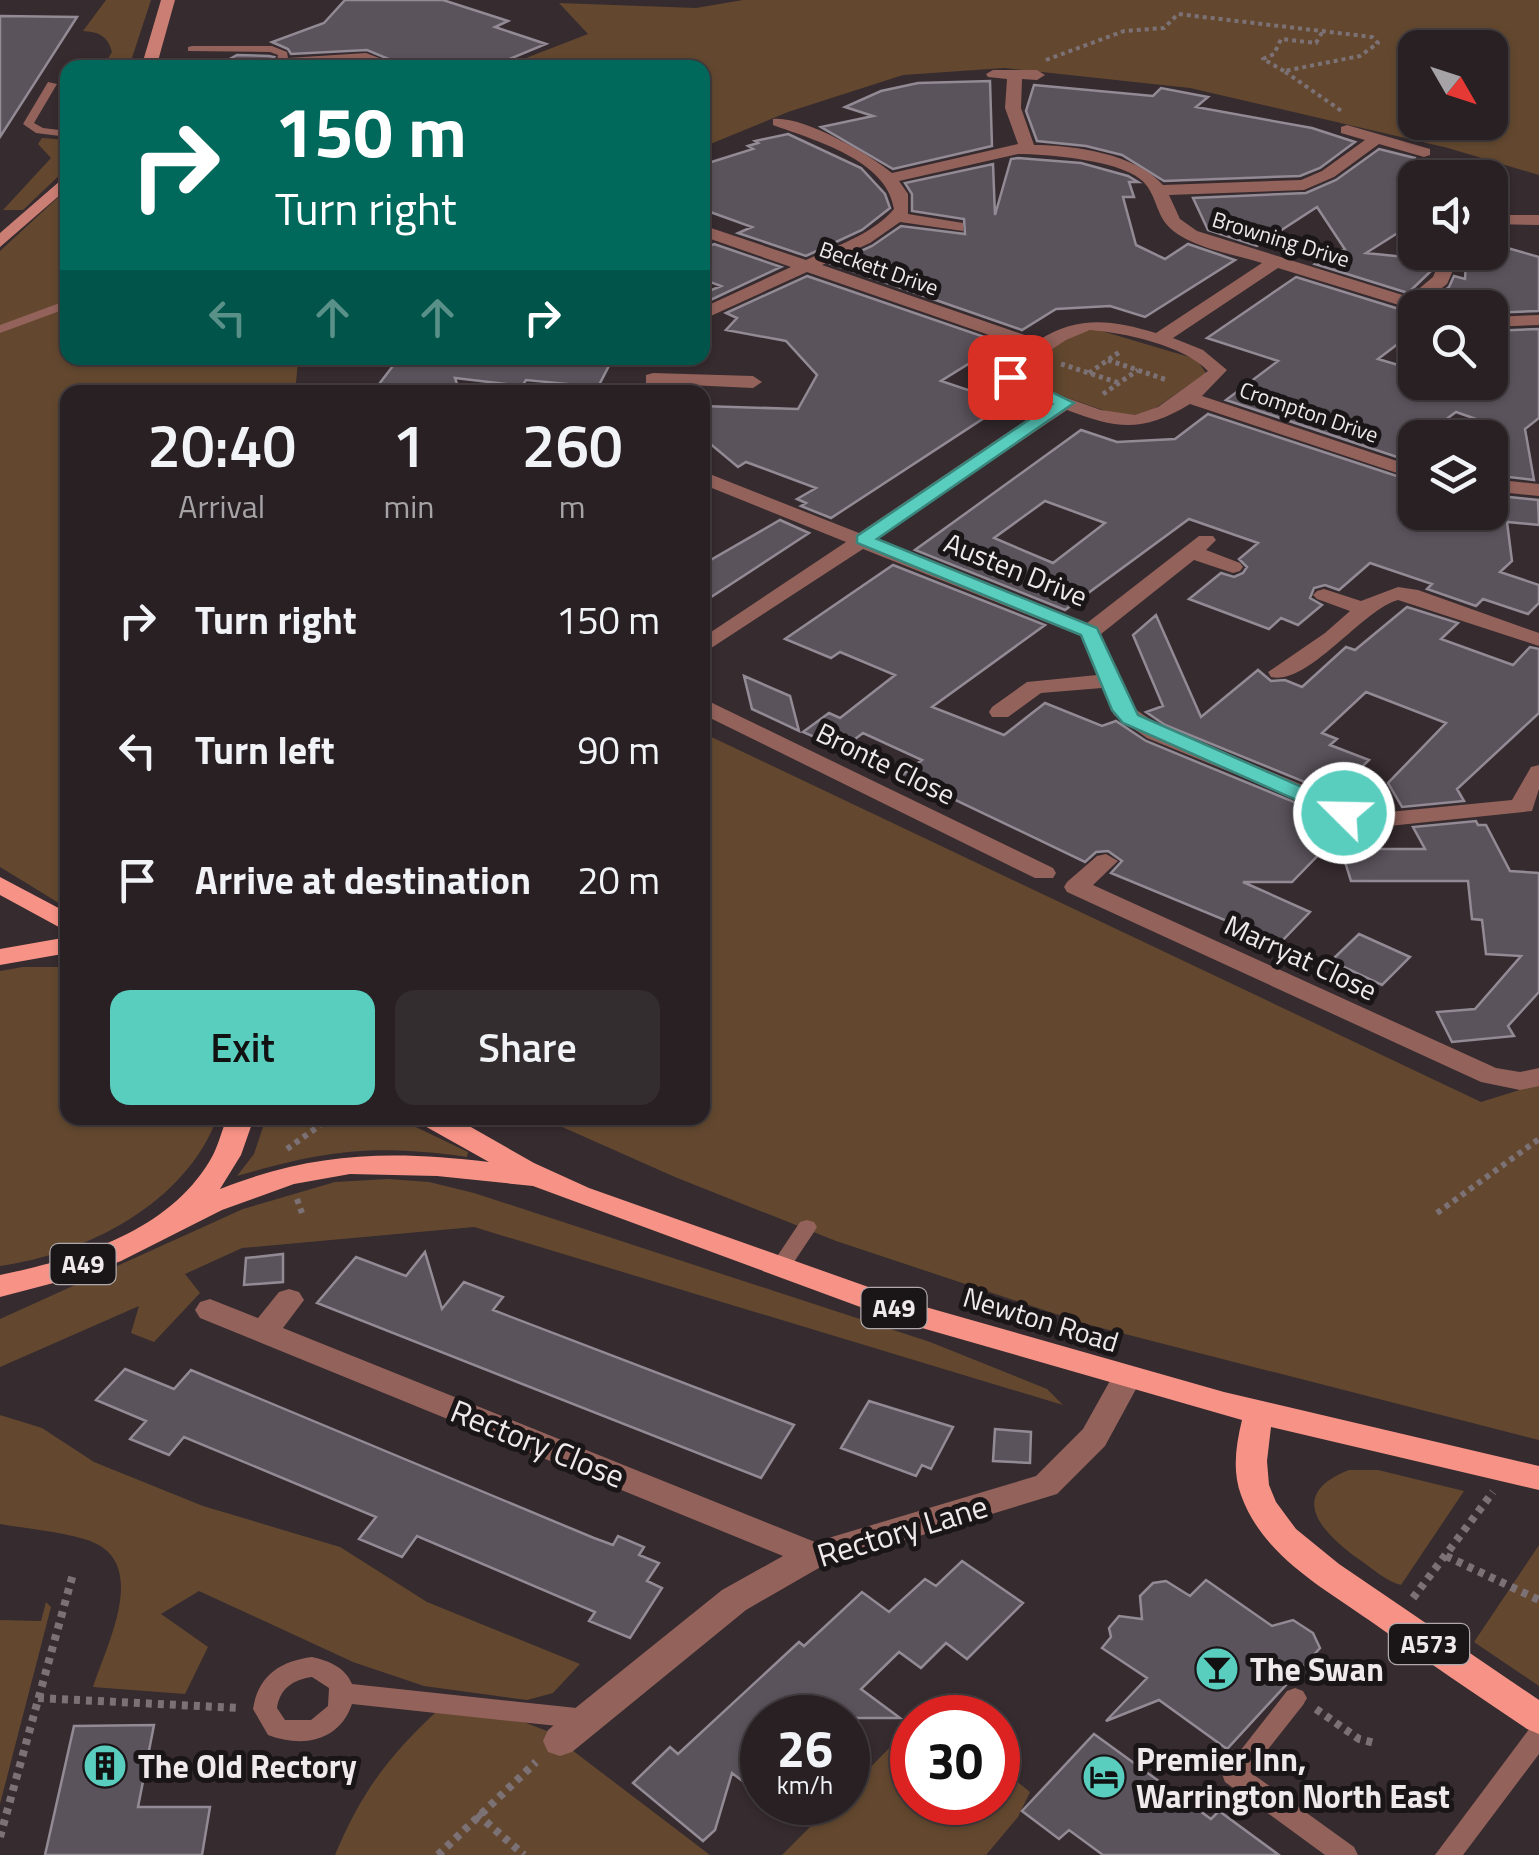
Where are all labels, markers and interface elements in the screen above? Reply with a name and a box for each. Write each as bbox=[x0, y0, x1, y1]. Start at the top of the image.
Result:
north arrow bbox=[1398, 30, 1508, 140]
map controls bbox=[1398, 30, 1508, 530]
text: 150 m bbox=[275, 78, 467, 184]
icon: right bbox=[110, 100, 240, 230]
button: sound bbox=[1398, 160, 1508, 270]
text: Turn right bbox=[275, 174, 457, 242]
street label: Browning Drive bbox=[1208, 202, 1354, 276]
street label: Beckett Drive bbox=[815, 232, 943, 304]
icon: left bbox=[200, 290, 255, 345]
icon: ahead bbox=[305, 290, 360, 345]
icon: ahead bbox=[410, 290, 465, 345]
icon: right bbox=[515, 290, 570, 345]
button: search bbox=[1398, 290, 1508, 400]
pin bbox=[968, 335, 1053, 420]
icon: arrive bbox=[983, 350, 1038, 405]
street label: Crompton Drive bbox=[1235, 372, 1383, 452]
text: 20:40 bbox=[147, 399, 296, 490]
text: 1 bbox=[392, 399, 426, 490]
text: 260 bbox=[522, 399, 623, 490]
button: layers bbox=[1398, 420, 1508, 530]
text: Arrival bbox=[178, 482, 265, 530]
text: min bbox=[383, 482, 434, 530]
text: m bbox=[559, 482, 586, 530]
street label: Austen Drive bbox=[938, 521, 1094, 617]
text: Turn right bbox=[195, 591, 357, 649]
text: 150 m bbox=[556, 591, 660, 649]
icon: right bbox=[110, 593, 165, 648]
street label: Bronte Close bbox=[809, 711, 963, 815]
text: Turn left bbox=[195, 721, 335, 779]
text: 90 m bbox=[577, 721, 660, 779]
icon: left bbox=[110, 723, 165, 778]
position arrow bbox=[1292, 761, 1396, 865]
text: Arrive at destination bbox=[195, 851, 531, 909]
text: 20 m bbox=[577, 851, 660, 909]
icon: arrive bbox=[110, 853, 165, 908]
street label: Marryat Close bbox=[1218, 903, 1384, 1011]
button: Exit bbox=[110, 990, 375, 1105]
button: Share bbox=[395, 990, 660, 1105]
road number: A49 bbox=[51, 1244, 116, 1284]
street label: Newton Road bbox=[958, 1275, 1124, 1363]
road number: A49 bbox=[862, 1288, 926, 1328]
street label: Rectory Close bbox=[444, 1386, 632, 1500]
street label: Rectory Lane bbox=[811, 1481, 993, 1579]
road number: A573 bbox=[1389, 1624, 1469, 1664]
place label: The Swan bbox=[1250, 1645, 1384, 1693]
bar icon: The Swan bbox=[1194, 1646, 1240, 1692]
speed limit sign: 30 bbox=[890, 1695, 1020, 1825]
text: 26 bbox=[777, 1710, 833, 1786]
place label: Premier Inn, Warrington North East bbox=[1136, 1735, 1450, 1820]
place label: The Old Rectory bbox=[138, 1742, 357, 1790]
building icon: The Old Rectory bbox=[82, 1743, 128, 1789]
hotel icon: Premier Inn, Warrington North East bbox=[1081, 1754, 1127, 1800]
text: km/h bbox=[777, 1766, 833, 1804]

